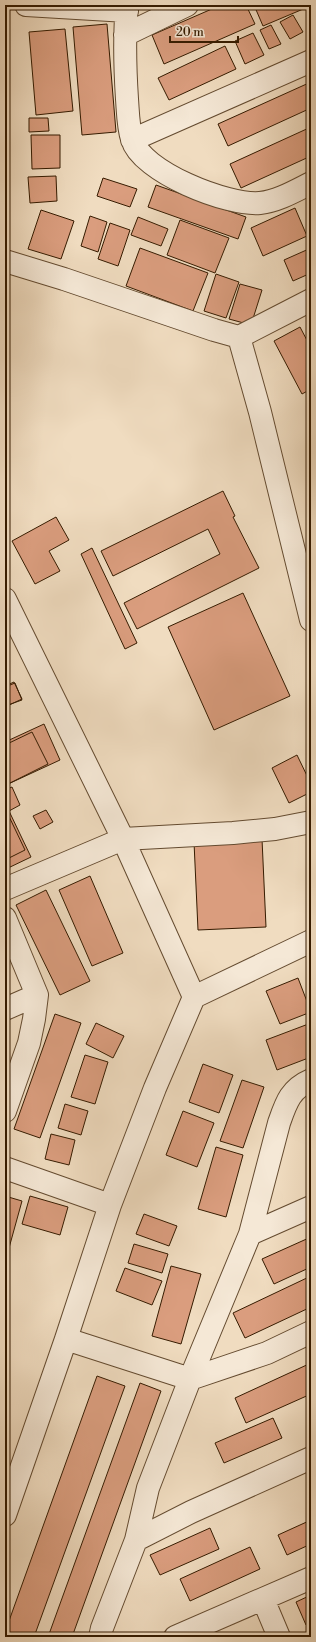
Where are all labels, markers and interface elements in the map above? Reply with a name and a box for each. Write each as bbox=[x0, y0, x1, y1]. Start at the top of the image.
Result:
scale bar bbox=[170, 18, 238, 44]
text: 20 m bbox=[176, 25, 204, 40]

